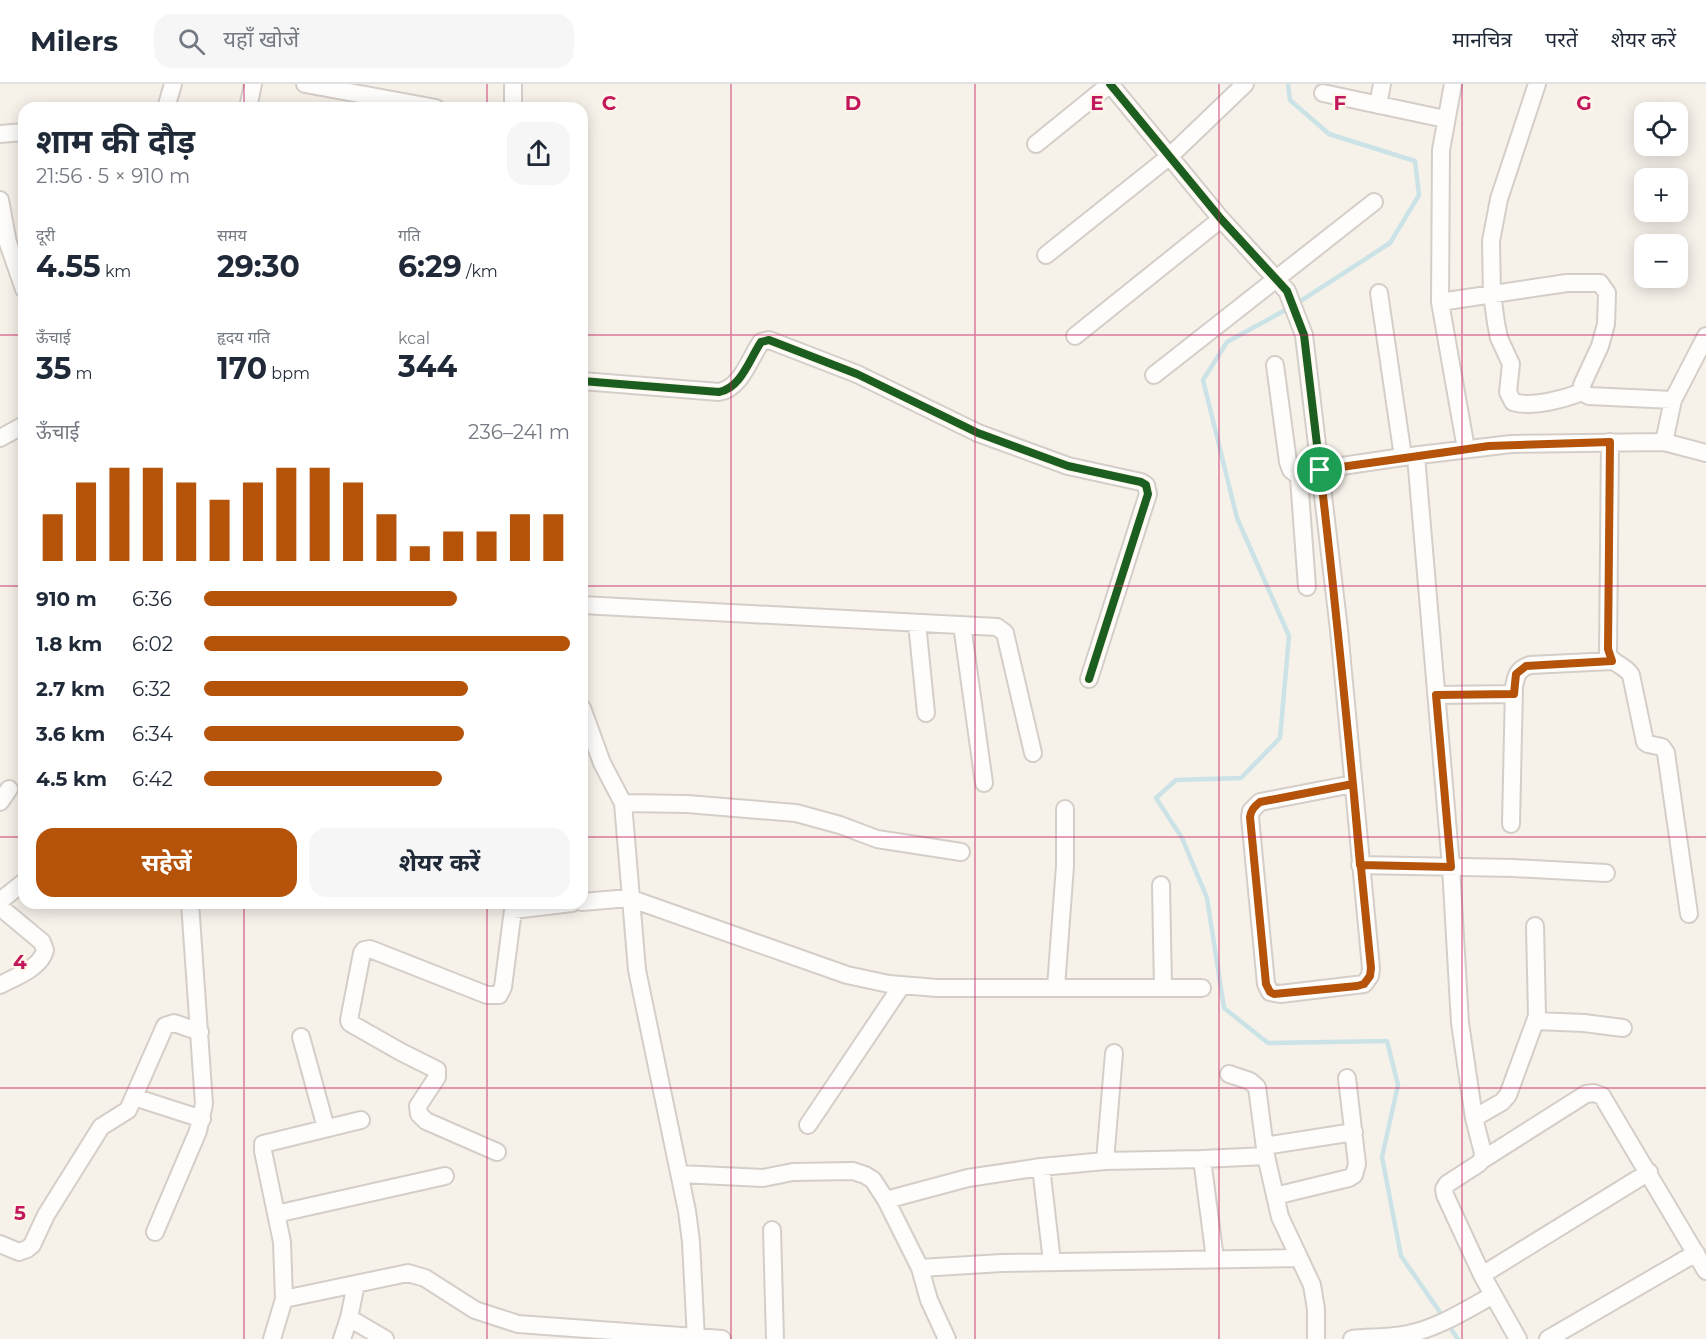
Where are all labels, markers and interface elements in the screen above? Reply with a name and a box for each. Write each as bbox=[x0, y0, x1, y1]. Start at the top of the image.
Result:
search box bbox=[154, 14, 574, 68]
text: Milers bbox=[30, 24, 118, 58]
icon: search bbox=[175, 25, 208, 58]
text: यहाँ खोजें bbox=[223, 26, 299, 53]
text: मानचित्र bbox=[1452, 27, 1512, 52]
text: परतें bbox=[1545, 27, 1578, 52]
text: शेयर करें bbox=[1611, 27, 1676, 52]
text: C bbox=[602, 91, 617, 115]
text: D bbox=[845, 91, 861, 115]
text: E bbox=[1090, 91, 1104, 115]
text: F bbox=[1334, 91, 1347, 115]
text: G bbox=[1576, 91, 1592, 115]
map controls bbox=[1634, 102, 1688, 288]
button: locate bbox=[1634, 102, 1688, 156]
text: शाम की दौड़ bbox=[36, 121, 195, 161]
button: share bbox=[507, 122, 570, 185]
text: 21:56 · 5 × 910 m bbox=[36, 164, 190, 188]
button: + bbox=[1634, 168, 1688, 222]
text: दूरी bbox=[36, 226, 55, 245]
text: समय bbox=[217, 226, 247, 245]
text: गति bbox=[398, 226, 420, 245]
button: − bbox=[1634, 234, 1688, 288]
text: 4.55 bbox=[36, 248, 101, 285]
text: 29:30 bbox=[217, 248, 300, 285]
text: 6:29 bbox=[398, 248, 462, 285]
text: km bbox=[101, 262, 131, 281]
text: /km bbox=[462, 262, 498, 281]
text: ऊँचाई bbox=[36, 328, 71, 347]
text: हृदय गति bbox=[217, 328, 270, 347]
text: kcal bbox=[398, 329, 430, 348]
text: 344 bbox=[398, 348, 457, 385]
text: 35 bbox=[36, 350, 71, 387]
text: 170 bbox=[217, 350, 267, 387]
text: m bbox=[71, 364, 92, 383]
text: bpm bbox=[267, 364, 310, 383]
text: ऊँचाई bbox=[36, 420, 79, 444]
text: 236–241 m bbox=[468, 420, 570, 444]
pin bbox=[1294, 444, 1345, 495]
icon: arrive bbox=[1303, 453, 1336, 486]
text: 910 m bbox=[36, 587, 97, 611]
text: 6:36 bbox=[132, 587, 172, 611]
text: 1.8 km bbox=[36, 632, 102, 656]
text: 6:02 bbox=[132, 632, 173, 656]
text: 2.7 km bbox=[36, 677, 105, 701]
text: 6:32 bbox=[132, 677, 171, 701]
text: 3.6 km bbox=[36, 722, 105, 746]
text: 6:34 bbox=[132, 722, 173, 746]
text: 4.5 km bbox=[36, 767, 107, 791]
text: 6:42 bbox=[132, 767, 173, 791]
button: सहेजें bbox=[36, 828, 297, 897]
button: शेयर करें bbox=[309, 828, 570, 897]
text: 4 bbox=[13, 950, 27, 974]
text: 5 bbox=[14, 1201, 26, 1225]

